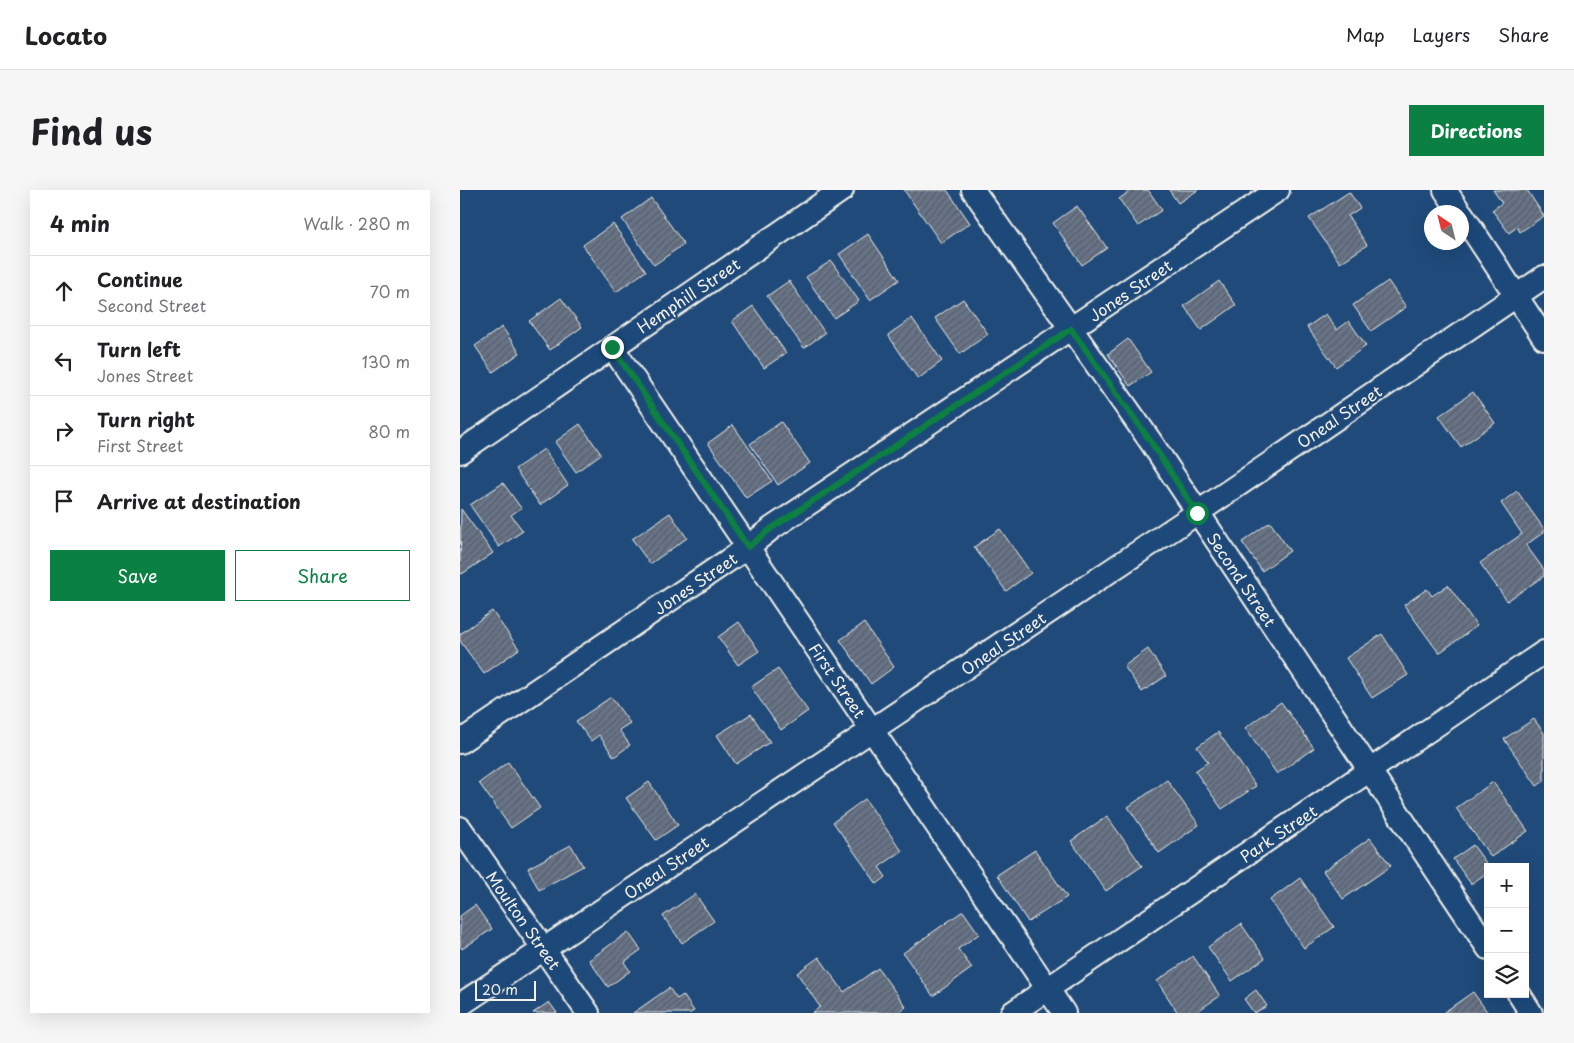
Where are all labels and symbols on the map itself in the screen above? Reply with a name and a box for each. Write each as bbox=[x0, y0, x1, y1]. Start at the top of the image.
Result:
north arrow bbox=[1424, 205, 1469, 250]
street label: Hemphill Street bbox=[632, 251, 745, 338]
street label: Jones Street bbox=[1083, 253, 1177, 327]
route end bbox=[601, 336, 624, 359]
street label: Oneal Street bbox=[1292, 378, 1387, 453]
route start bbox=[1186, 502, 1209, 525]
street label: Second Street bbox=[1202, 527, 1282, 631]
street label: Jones Street bbox=[648, 546, 742, 620]
street label: Oneal Street bbox=[956, 605, 1051, 680]
street label: First Street bbox=[804, 638, 872, 723]
street label: Park Street bbox=[1235, 798, 1321, 868]
street label: Oneal Street bbox=[619, 829, 714, 904]
street label: Moulton Street bbox=[481, 866, 567, 975]
scale bar bbox=[475, 978, 536, 1001]

